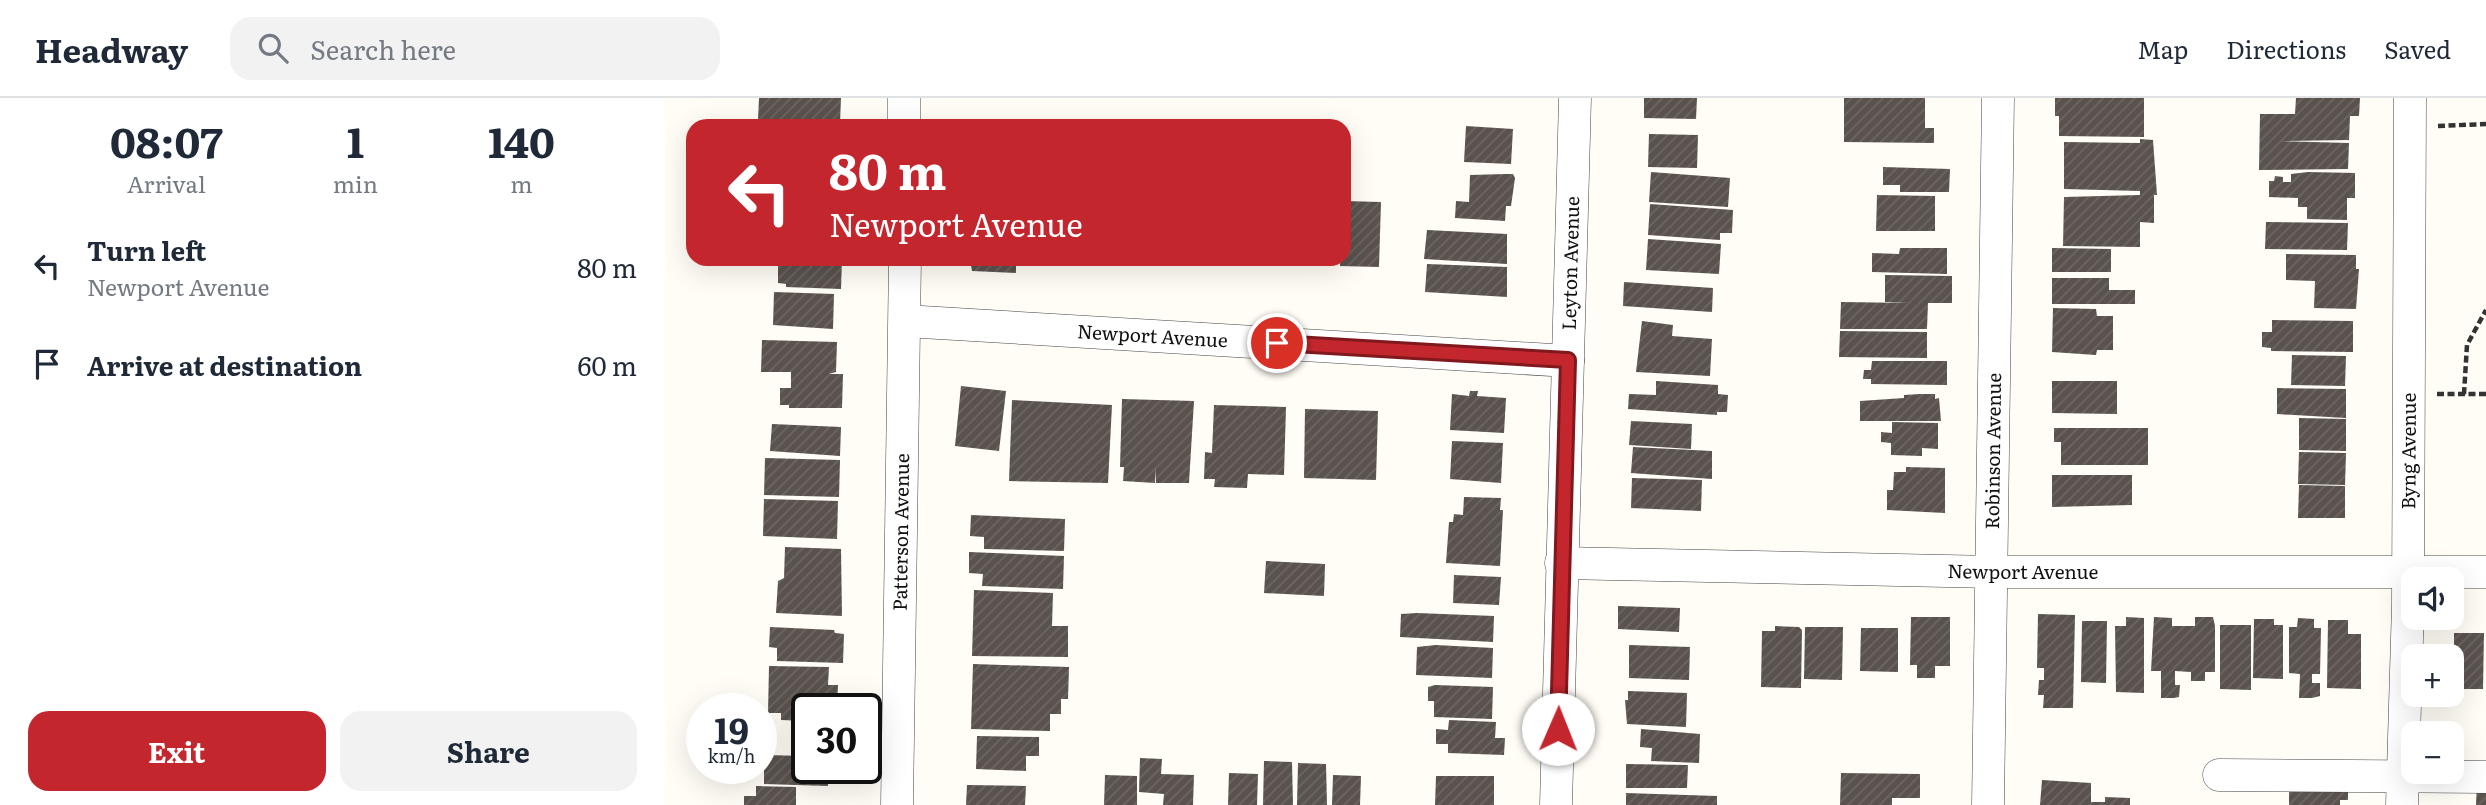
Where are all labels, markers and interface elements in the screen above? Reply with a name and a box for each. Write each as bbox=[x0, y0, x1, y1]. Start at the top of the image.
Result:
search box bbox=[230, 17, 720, 80]
text: Headway bbox=[35, 24, 188, 73]
icon: search bbox=[254, 29, 292, 67]
text: Search here bbox=[310, 29, 456, 68]
text: Map bbox=[2137, 31, 2188, 66]
text: Directions bbox=[2226, 31, 2346, 66]
text: Saved bbox=[2384, 31, 2451, 66]
text: 08:07 bbox=[110, 109, 223, 171]
text: 1 bbox=[347, 109, 364, 171]
text: 140 bbox=[488, 109, 555, 171]
text: 80 m bbox=[829, 132, 947, 205]
icon: left bbox=[714, 147, 805, 238]
text: Arrival bbox=[127, 166, 206, 200]
text: min bbox=[333, 166, 378, 200]
text: m bbox=[510, 166, 533, 200]
street label: Leyton Avenue bbox=[1554, 196, 1585, 331]
text: Newport Avenue bbox=[829, 199, 1083, 247]
text: Turn left bbox=[87, 230, 206, 269]
icon: left bbox=[28, 247, 66, 285]
text: 80 m bbox=[577, 247, 637, 286]
text: Newport Avenue bbox=[87, 269, 270, 303]
pin bbox=[1247, 313, 1307, 373]
street label: Newport Avenue bbox=[1076, 316, 1229, 353]
icon: arrive bbox=[1258, 324, 1296, 362]
icon: arrive bbox=[28, 345, 66, 383]
text: Arrive at destination bbox=[87, 345, 362, 384]
text: 60 m bbox=[578, 345, 637, 384]
street label: Robinson Avenue bbox=[1977, 372, 2007, 530]
street label: Byng Avenue bbox=[2393, 392, 2422, 510]
street label: Patterson Avenue bbox=[885, 453, 915, 611]
street label: Newport Avenue bbox=[1947, 556, 2098, 585]
map controls bbox=[2401, 567, 2464, 784]
button: sound bbox=[2401, 567, 2464, 630]
button: + bbox=[2401, 644, 2464, 707]
position arrow bbox=[1521, 692, 1595, 766]
speed limit sign: 30 bbox=[791, 693, 882, 784]
text: 19 bbox=[714, 703, 749, 755]
button: Exit bbox=[28, 711, 326, 791]
button: Share bbox=[340, 711, 637, 791]
button: − bbox=[2401, 721, 2464, 784]
text: km/h bbox=[708, 742, 755, 769]

